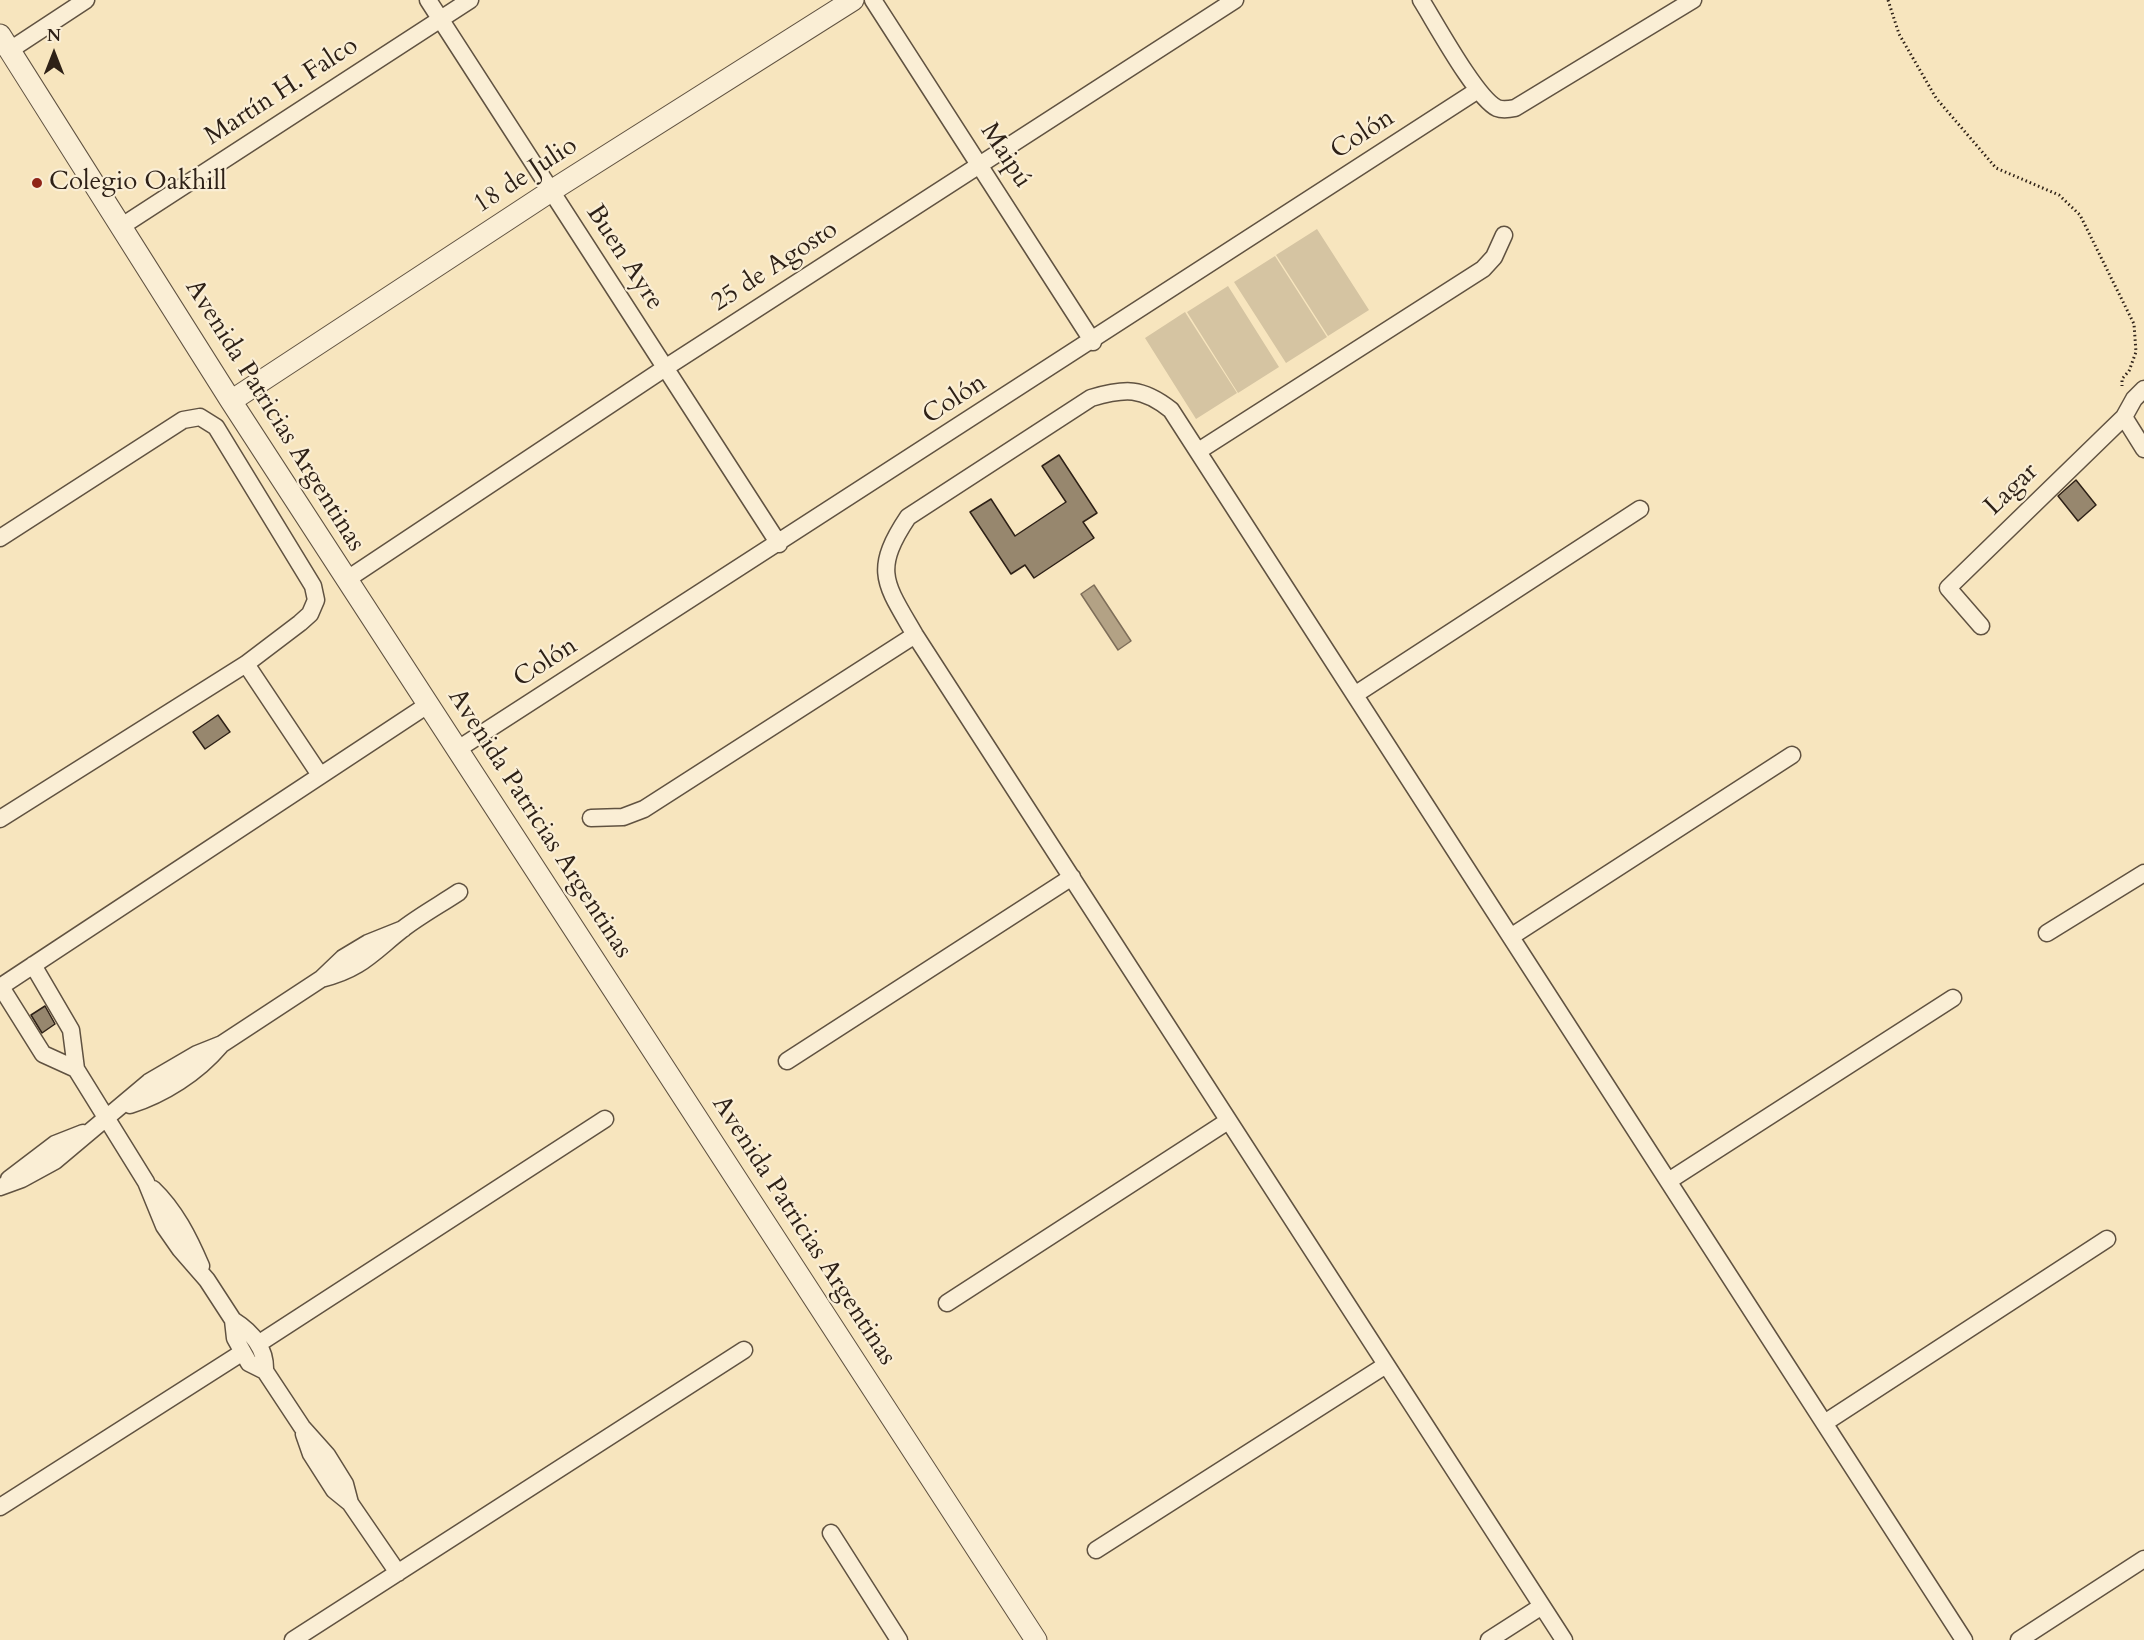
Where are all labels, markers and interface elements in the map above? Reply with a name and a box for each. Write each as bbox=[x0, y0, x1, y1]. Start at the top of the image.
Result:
north arrow bbox=[24, 24, 84, 84]
text: N bbox=[47, 25, 61, 47]
street label: Martín H. Falco bbox=[200, 31, 364, 153]
street label: Colón bbox=[1325, 103, 1401, 167]
street label: Maipú bbox=[973, 118, 1037, 194]
street label: 18 de Julio bbox=[468, 131, 584, 221]
place label: Colegio Oakhill bbox=[49, 167, 227, 199]
marker: Colegio Oakhill bbox=[30, 176, 44, 190]
street label: Buen Ayre bbox=[579, 200, 669, 316]
street label: 25 de Agosto bbox=[706, 215, 844, 319]
street label: Avenida Patricias Argentinas bbox=[177, 274, 371, 558]
street label: Colón bbox=[917, 368, 993, 432]
street label: Lagar bbox=[1979, 457, 2045, 523]
street label: Colón bbox=[508, 631, 584, 695]
street label: Avenida Patricias Argentinas bbox=[440, 684, 638, 964]
street label: Avenida Patricias Argentinas bbox=[704, 1091, 902, 1371]

